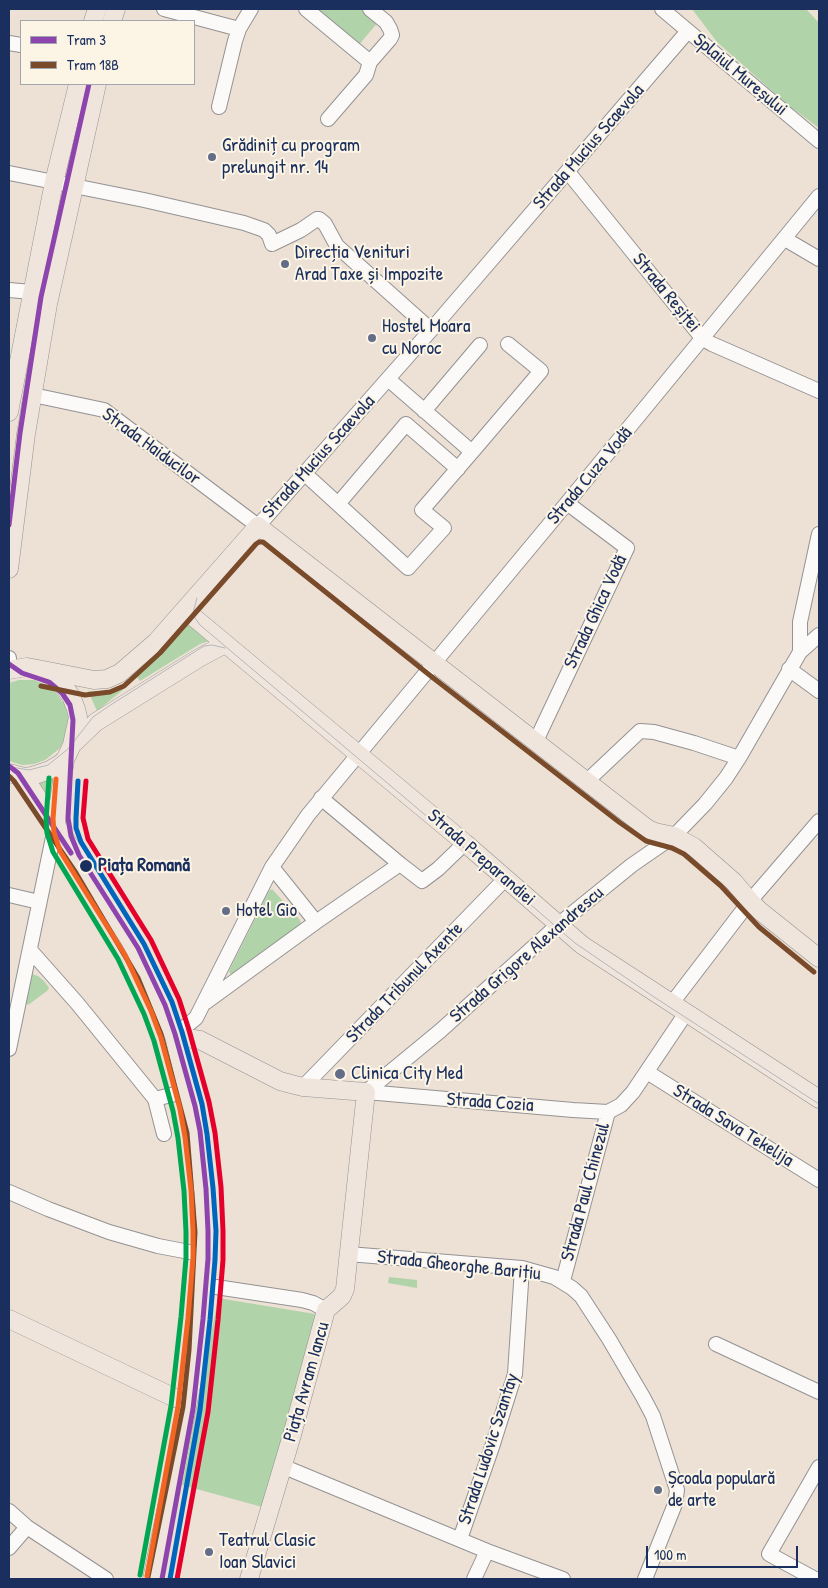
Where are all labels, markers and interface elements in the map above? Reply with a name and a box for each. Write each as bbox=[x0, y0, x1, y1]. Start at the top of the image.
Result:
legend bbox=[20, 20, 195, 85]
text: Tram 3 bbox=[67, 29, 106, 50]
street label: Splaiul Mureșului bbox=[688, 29, 792, 121]
text: Tram 18B bbox=[67, 54, 119, 75]
street label: Strada Mucius Scaevola bbox=[529, 80, 649, 214]
place label: Grădiniț cu program prelungit nr. 14 bbox=[222, 135, 360, 179]
marker: Grădiniț cu program prelungit nr. 14 bbox=[206, 151, 218, 163]
place label: Direcția Venituri Arad Taxe și Impozite bbox=[295, 242, 443, 286]
street label: Strada Reșiței bbox=[627, 249, 705, 337]
marker: Direcția Venituri Arad Taxe și Impozite bbox=[279, 258, 291, 270]
place label: Hostel Moara cu Noroc bbox=[382, 316, 471, 360]
marker: Hostel Moara cu Noroc bbox=[366, 332, 378, 344]
street label: Strada Mucius Scaevola bbox=[258, 391, 380, 523]
street label: Strada Haiducilor bbox=[97, 404, 205, 490]
street label: Strada Cuza Vodă bbox=[543, 423, 637, 529]
street label: Strada Ghica Vodă bbox=[560, 551, 632, 673]
street label: Strada Preparandiei bbox=[422, 805, 540, 911]
place label: Piața Romană bbox=[98, 855, 190, 877]
marker: Piața Romană bbox=[78, 858, 94, 874]
street label: Strada Grigore Alexandrescu bbox=[445, 882, 609, 1028]
place label: Hotel Gio bbox=[236, 900, 297, 922]
marker: Hotel Gio bbox=[220, 905, 232, 917]
street label: Strada Tribunul Axente bbox=[342, 918, 468, 1048]
place label: Clinica City Med bbox=[351, 1063, 463, 1085]
marker: Clinica City Med bbox=[333, 1067, 347, 1081]
street label: Strada Sava Tekelija bbox=[668, 1080, 798, 1172]
street label: Strada Cozia bbox=[446, 1089, 534, 1117]
street label: Strada Paul Chinezul bbox=[557, 1120, 615, 1264]
street label: Strada Gheorghe Barițiu bbox=[376, 1246, 542, 1286]
street label: Piața Avram Iancu bbox=[279, 1319, 335, 1445]
street label: Strada Ludovic Szantay bbox=[454, 1371, 524, 1527]
place label: Școala populară de arte bbox=[668, 1468, 775, 1512]
marker: Școala populară de arte bbox=[652, 1484, 664, 1496]
place label: Teatrul Clasic Ioan Slavici bbox=[219, 1530, 316, 1574]
scale bar bbox=[648, 1536, 800, 1568]
text: 100 m bbox=[654, 1544, 687, 1565]
marker: Teatrul Clasic Ioan Slavici bbox=[203, 1546, 215, 1558]

